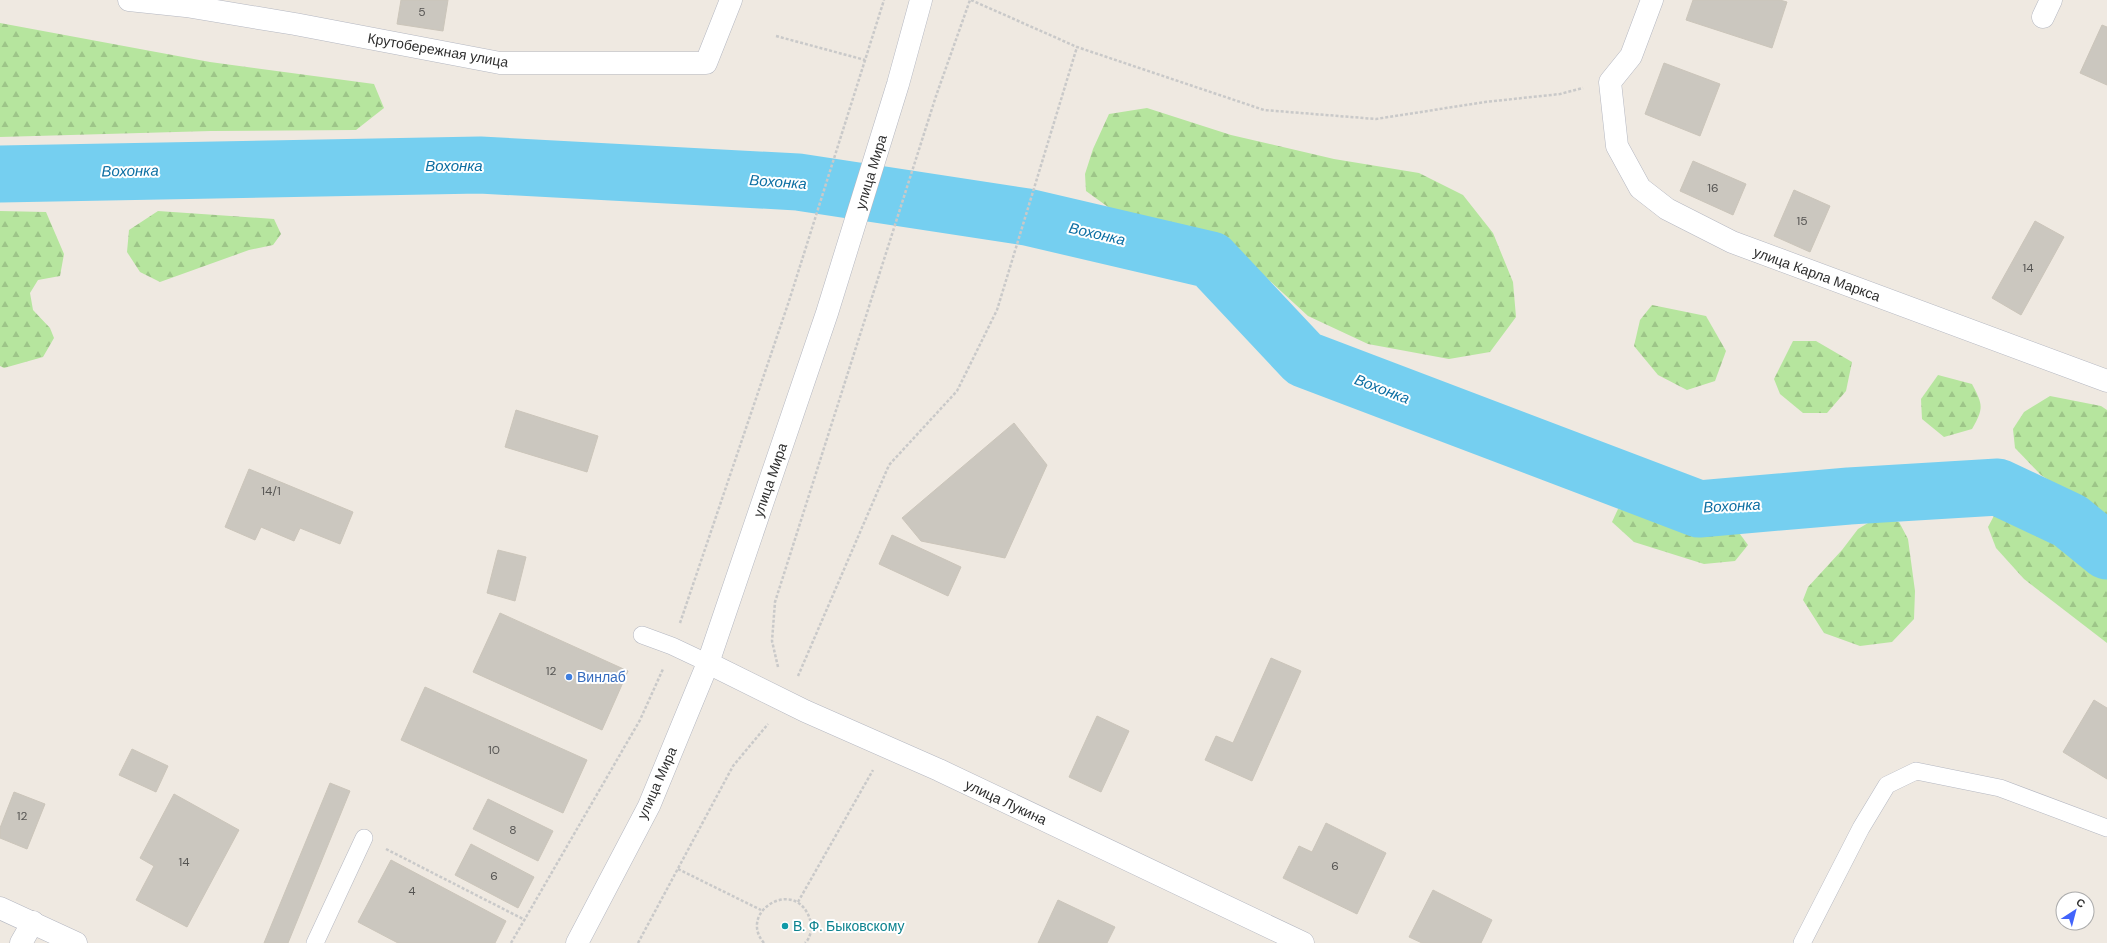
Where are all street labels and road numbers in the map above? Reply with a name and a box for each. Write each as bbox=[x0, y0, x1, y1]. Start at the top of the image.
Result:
street label: Крутобережная улица bbox=[366, 29, 510, 71]
street label: улица Мира bbox=[851, 132, 891, 212]
street label: улица Карла Маркса bbox=[1751, 243, 1883, 305]
street label: улица Мира bbox=[749, 440, 791, 519]
street label: улица Мира bbox=[633, 744, 681, 822]
street label: улица Лукина bbox=[962, 775, 1050, 829]

